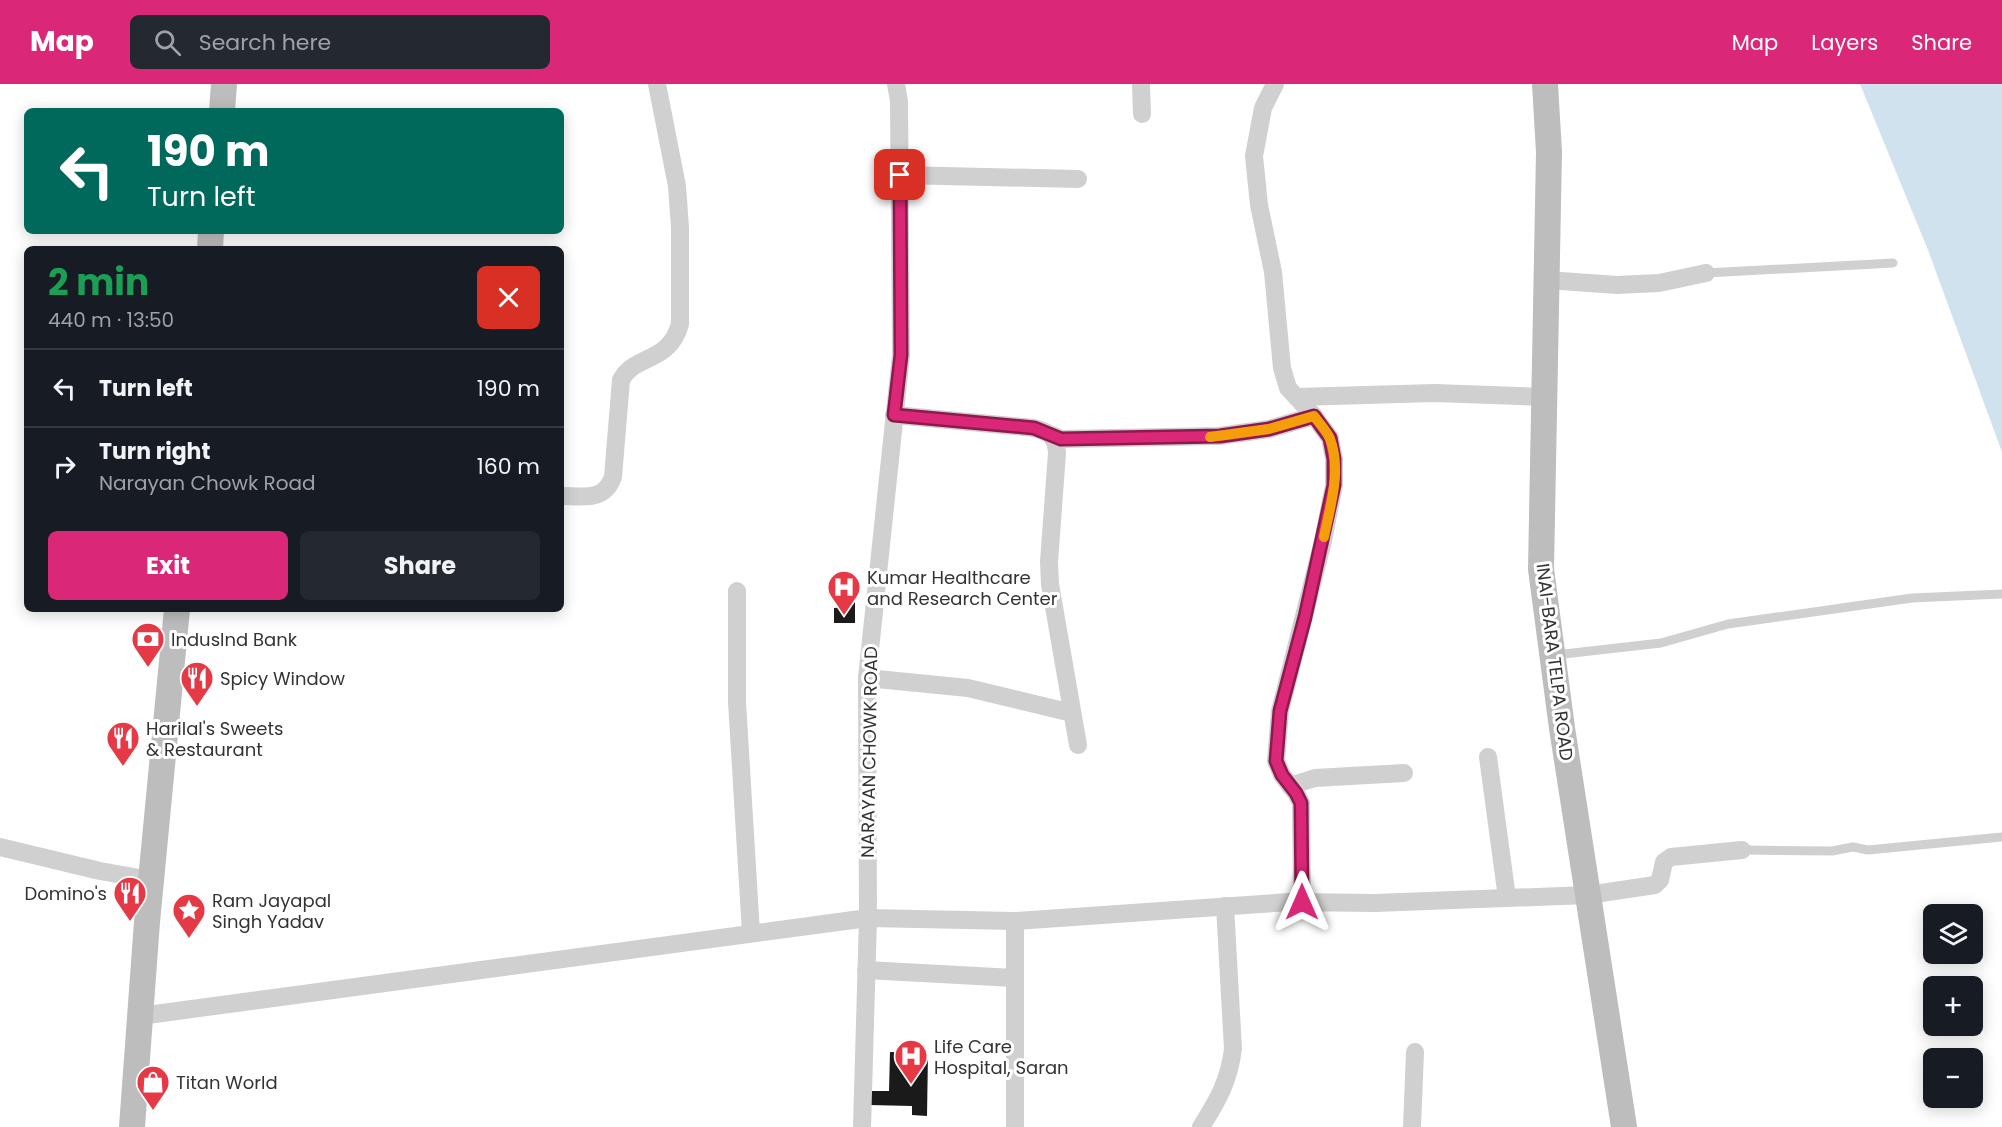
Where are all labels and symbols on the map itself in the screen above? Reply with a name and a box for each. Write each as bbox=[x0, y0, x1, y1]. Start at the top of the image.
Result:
pin bbox=[874, 149, 925, 200]
street label: INAI-BARA TELPA ROAD bbox=[1530, 562, 1580, 762]
place label: Kumar Healthcare and Research Center bbox=[867, 565, 1058, 611]
hospital icon: Kumar Healthcare and Research Center bbox=[826, 569, 862, 616]
bank icon: IndusInd Bank bbox=[130, 621, 166, 668]
place label: IndusInd Bank bbox=[171, 627, 298, 652]
street label: NARAYAN CHOWK ROAD bbox=[855, 646, 883, 858]
restaurant icon: Spicy Window bbox=[179, 660, 215, 707]
place label: Spicy Window bbox=[220, 666, 345, 691]
place label: Harilal's Sweets & Restaurant bbox=[146, 716, 283, 762]
restaurant icon: Harilal's Sweets & Restaurant bbox=[105, 720, 141, 767]
position arrow bbox=[1270, 870, 1334, 934]
restaurant icon: Domino's bbox=[112, 875, 148, 922]
place label: Domino's bbox=[24, 881, 107, 906]
place label: Ram Jayapal Singh Yadav bbox=[212, 888, 331, 934]
place icon: Ram Jayapal Singh Yadav bbox=[171, 892, 207, 939]
place label: Life Care Hospital, Saran bbox=[934, 1034, 1069, 1080]
hospital icon: Life Care Hospital, Saran bbox=[893, 1038, 929, 1085]
shop icon: Titan World bbox=[135, 1064, 171, 1111]
place label: Titan World bbox=[176, 1070, 278, 1095]

